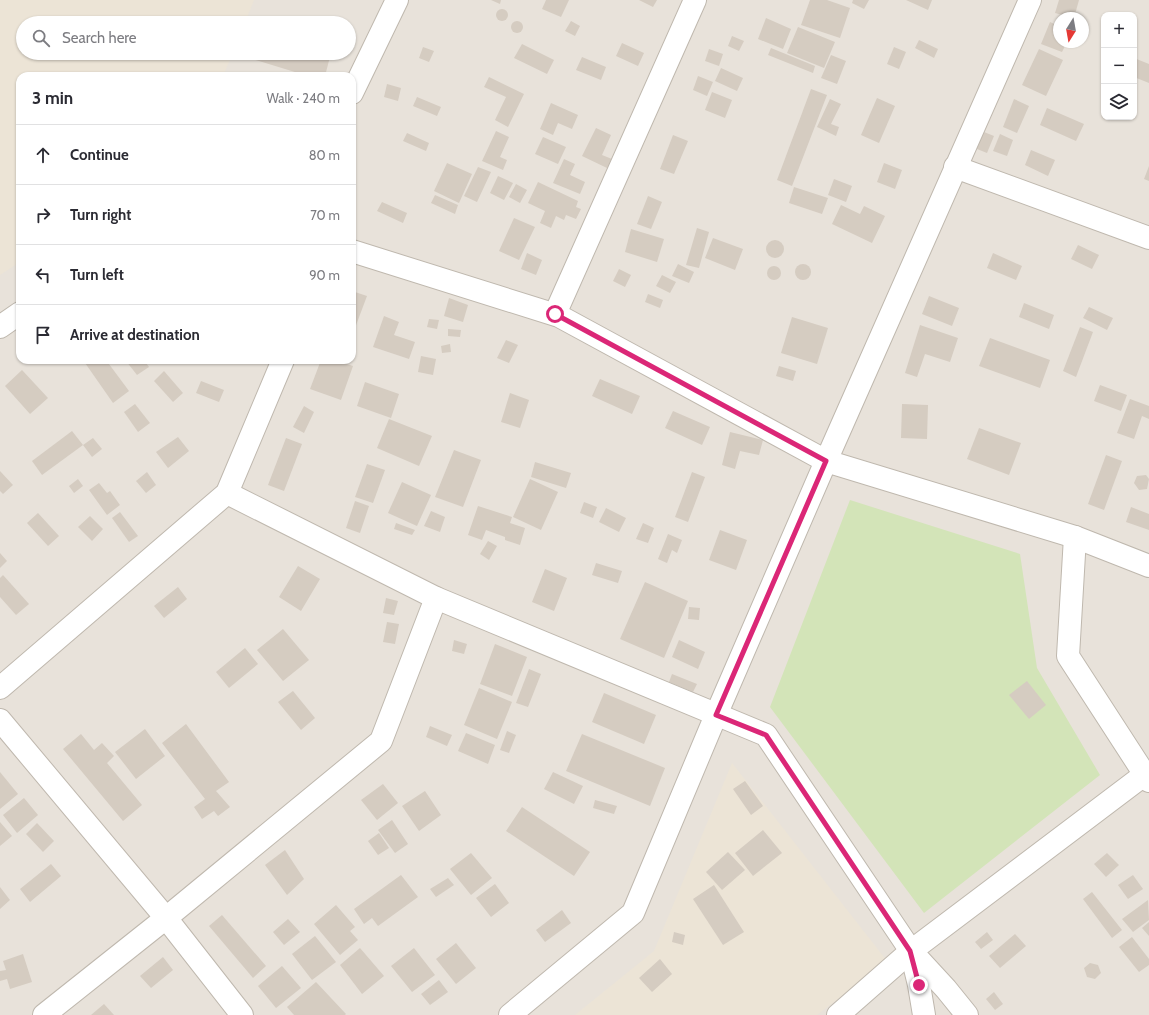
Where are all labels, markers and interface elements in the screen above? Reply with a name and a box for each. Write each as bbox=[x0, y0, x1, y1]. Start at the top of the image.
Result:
north arrow bbox=[1053, 12, 1089, 48]
map controls bbox=[1101, 12, 1137, 120]
button: + bbox=[1101, 12, 1137, 48]
search box bbox=[16, 16, 356, 60]
icon: search bbox=[30, 27, 52, 49]
text: Search here bbox=[62, 29, 137, 47]
button: − bbox=[1101, 48, 1137, 84]
button: layers bbox=[1101, 84, 1137, 120]
text: 3 min bbox=[32, 88, 73, 108]
text: Walk · 240 m bbox=[266, 90, 340, 106]
icon: ahead bbox=[32, 144, 54, 166]
text: Continue bbox=[70, 146, 129, 164]
text: 80 m bbox=[309, 147, 340, 163]
icon: right bbox=[32, 204, 54, 226]
text: Turn right bbox=[70, 206, 131, 224]
text: 70 m bbox=[310, 207, 340, 223]
icon: left bbox=[32, 264, 54, 286]
text: Turn left bbox=[70, 266, 124, 284]
text: 90 m bbox=[309, 267, 340, 283]
route start bbox=[546, 305, 564, 323]
icon: arrive bbox=[32, 324, 54, 346]
text: Arrive at destination bbox=[70, 326, 200, 344]
route end bbox=[910, 976, 928, 994]

